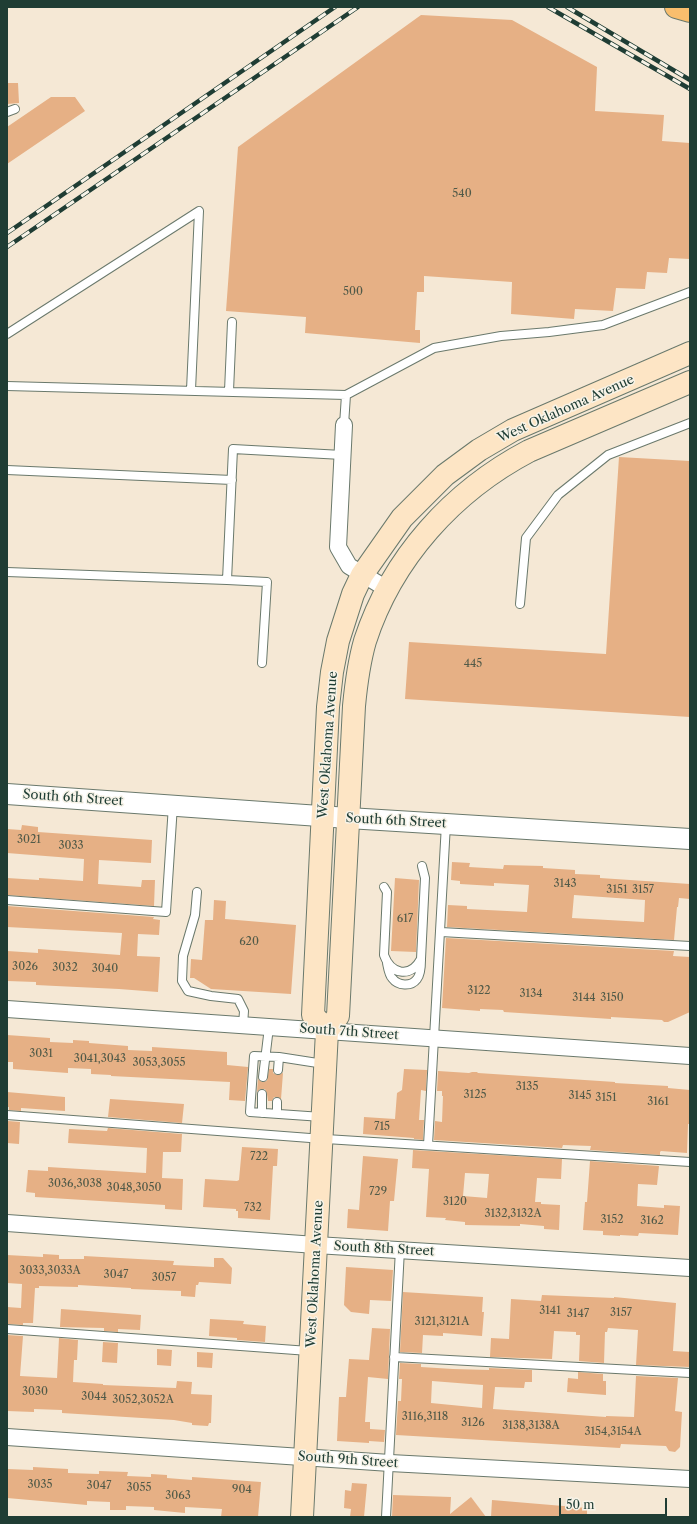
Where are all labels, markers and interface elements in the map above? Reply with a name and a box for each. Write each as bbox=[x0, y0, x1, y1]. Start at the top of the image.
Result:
house number: 540 bbox=[452, 187, 472, 201]
house number: 500 bbox=[343, 285, 363, 299]
street label: West Oklahoma Avenue bbox=[495, 372, 637, 446]
house number: 445 bbox=[464, 657, 482, 671]
street label: West Oklahoma Avenue bbox=[315, 671, 341, 819]
street label: South 6th Street bbox=[22, 787, 124, 809]
street label: South 6th Street bbox=[345, 811, 447, 831]
house number: 3021 bbox=[17, 833, 41, 847]
house number: 3033 bbox=[58, 839, 84, 853]
house number: 3143 bbox=[553, 877, 577, 891]
house number: 3151 bbox=[606, 883, 628, 897]
house number: 3157 bbox=[632, 883, 654, 897]
house number: 617 bbox=[397, 912, 413, 926]
house number: 620 bbox=[239, 935, 259, 949]
house number: 3026 bbox=[12, 960, 38, 974]
house number: 3032 bbox=[52, 961, 78, 975]
house number: 3040 bbox=[92, 962, 118, 976]
house number: 3122 bbox=[467, 984, 491, 998]
house number: 3134 bbox=[519, 987, 543, 1001]
house number: 3144 bbox=[572, 991, 596, 1005]
house number: 3150 bbox=[600, 991, 624, 1005]
street label: South 7th Street bbox=[299, 1021, 399, 1043]
house number: 3031 bbox=[29, 1047, 53, 1061]
house number: 3041,3043 bbox=[74, 1052, 126, 1066]
house number: 3053,3055 bbox=[133, 1056, 185, 1070]
house number: 3135 bbox=[516, 1080, 538, 1094]
house number: 3125 bbox=[464, 1088, 486, 1102]
house number: 3145 bbox=[568, 1089, 592, 1103]
house number: 3151 bbox=[595, 1091, 617, 1105]
house number: 3161 bbox=[647, 1095, 669, 1109]
house number: 715 bbox=[374, 1120, 390, 1134]
house number: 722 bbox=[250, 1150, 268, 1164]
house number: 3036,3038 bbox=[48, 1177, 102, 1191]
house number: 3048,3050 bbox=[107, 1181, 161, 1195]
house number: 729 bbox=[369, 1185, 387, 1199]
house number: 3120 bbox=[443, 1195, 467, 1209]
street label: West Oklahoma Avenue bbox=[303, 1200, 327, 1348]
house number: 732 bbox=[244, 1201, 262, 1215]
house number: 3132,3132A bbox=[484, 1207, 542, 1221]
house number: 3152 bbox=[601, 1213, 623, 1227]
house number: 3162 bbox=[640, 1214, 664, 1228]
street label: South 8th Street bbox=[333, 1239, 435, 1259]
house number: 3033,3033A bbox=[19, 1264, 81, 1278]
house number: 3047 bbox=[104, 1268, 128, 1282]
house number: 3057 bbox=[152, 1271, 176, 1285]
house number: 3141 bbox=[539, 1304, 561, 1318]
house number: 3157 bbox=[610, 1306, 632, 1320]
house number: 3147 bbox=[567, 1307, 589, 1321]
house number: 3121,3121A bbox=[415, 1315, 469, 1329]
house number: 3030 bbox=[22, 1385, 48, 1399]
house number: 3044 bbox=[81, 1390, 107, 1404]
house number: 3052,3052A bbox=[112, 1393, 174, 1407]
house number: 3116,3118 bbox=[402, 1410, 448, 1424]
house number: 3126 bbox=[461, 1416, 485, 1430]
house number: 3138,3138A bbox=[502, 1419, 560, 1433]
house number: 3154,3154A bbox=[584, 1425, 642, 1439]
street label: South 9th Street bbox=[297, 1449, 399, 1471]
house number: 3035 bbox=[27, 1478, 53, 1492]
house number: 3047 bbox=[87, 1479, 111, 1493]
house number: 3055 bbox=[127, 1481, 151, 1495]
house number: 904 bbox=[232, 1483, 252, 1497]
house number: 3063 bbox=[165, 1489, 191, 1503]
scale bar bbox=[561, 1490, 669, 1516]
text: 50 m bbox=[566, 1497, 595, 1512]

